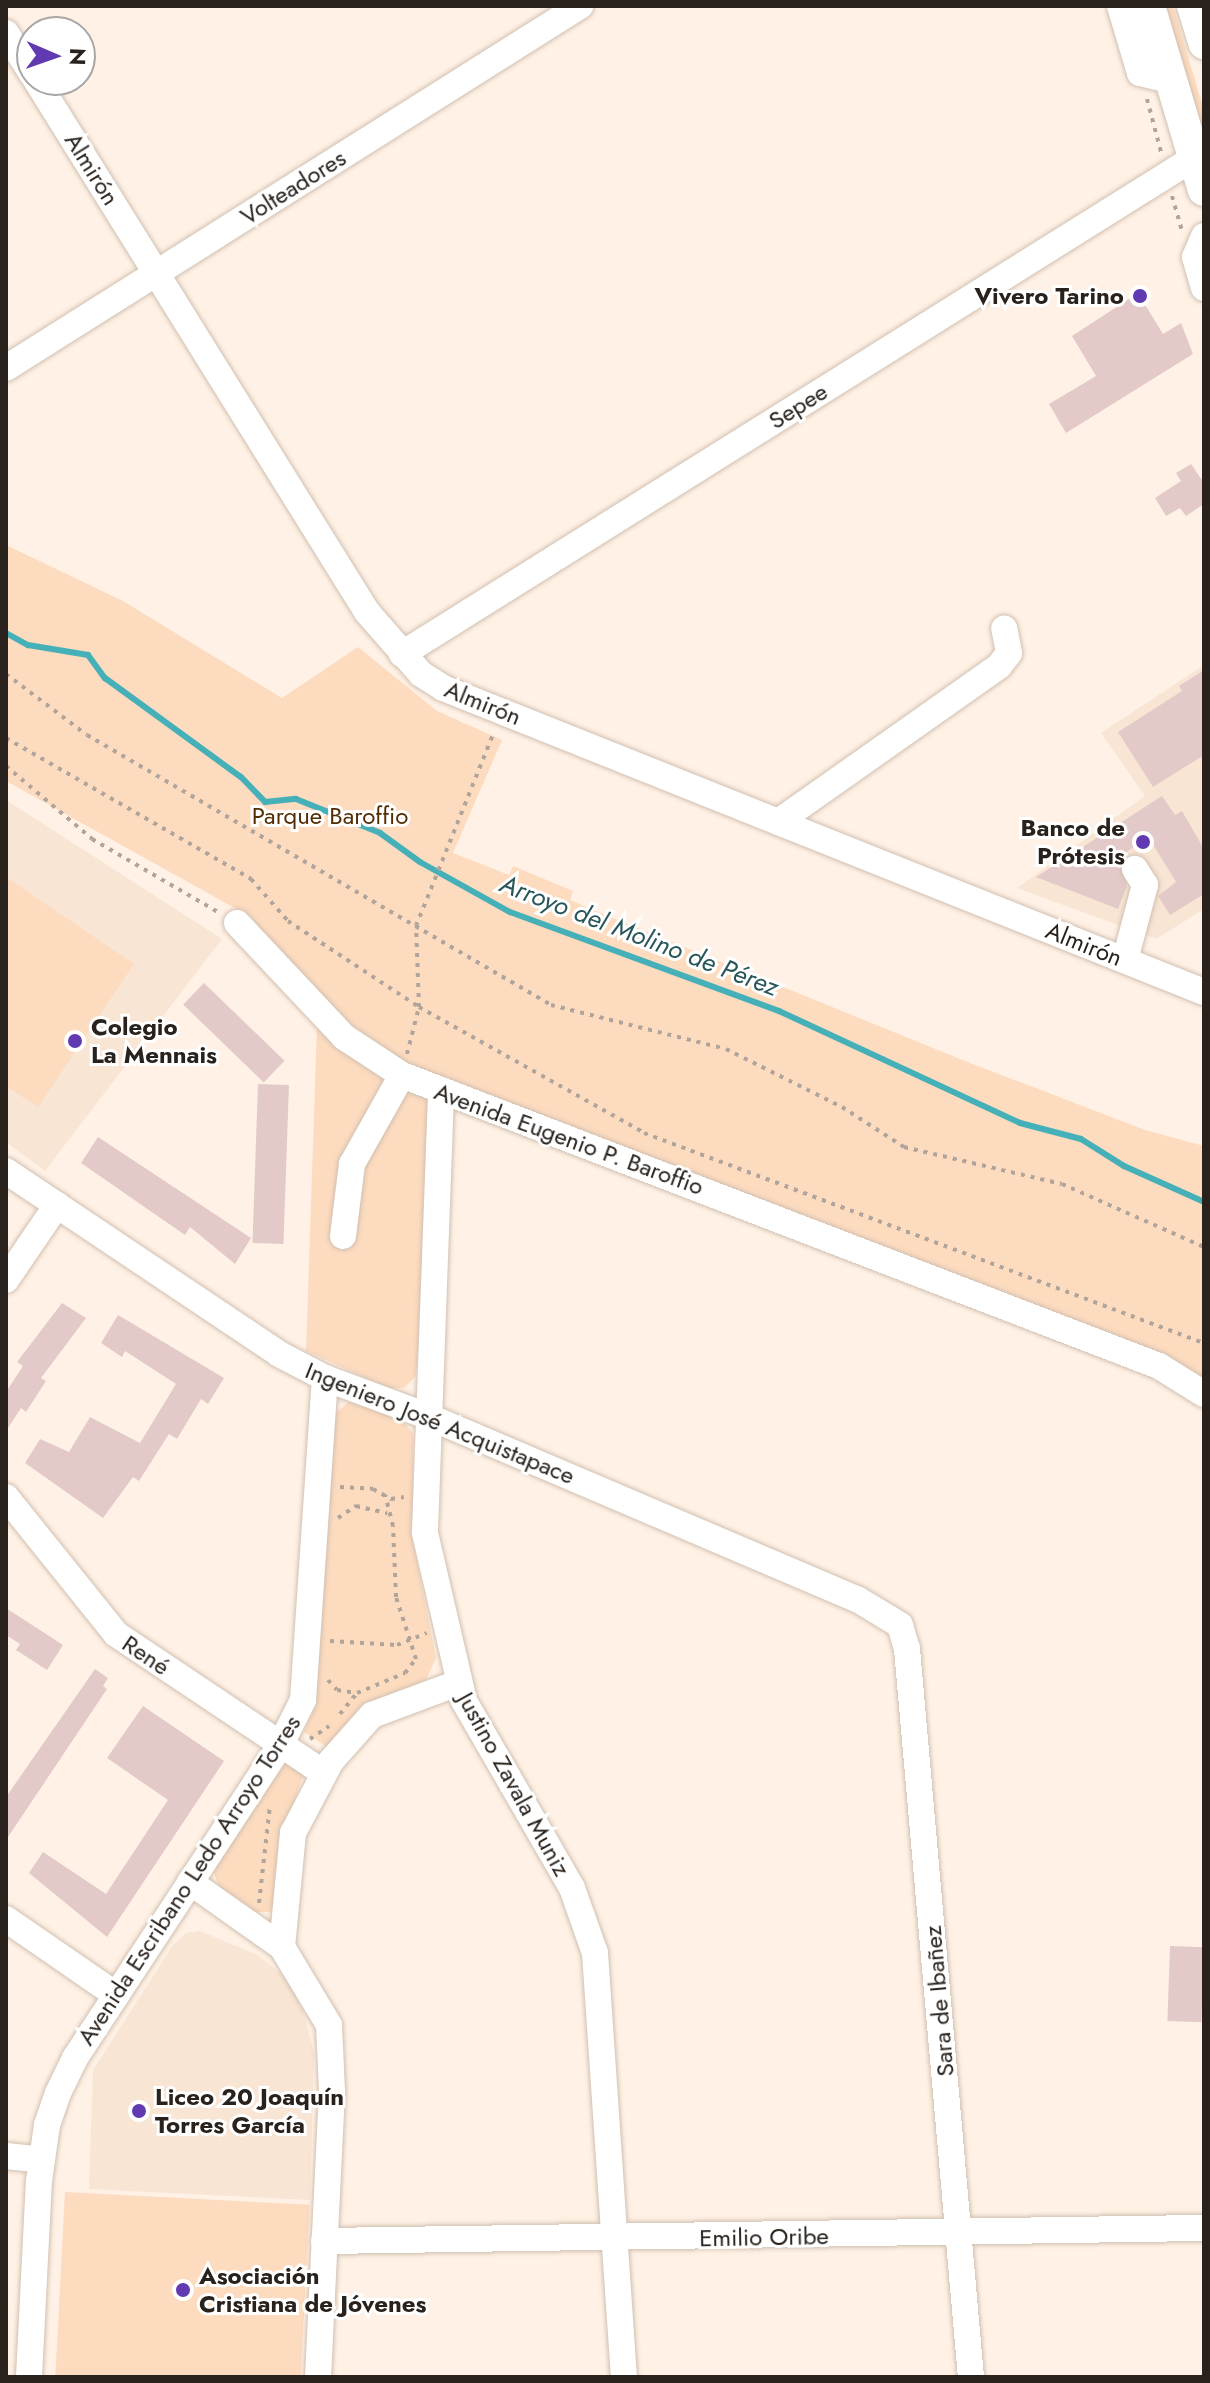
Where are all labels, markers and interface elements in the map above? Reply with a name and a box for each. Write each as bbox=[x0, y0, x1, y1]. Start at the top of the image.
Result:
north arrow bbox=[16, 16, 96, 96]
text: N bbox=[62, 47, 94, 66]
street label: Almirón bbox=[59, 127, 125, 211]
street label: Volteadores bbox=[235, 143, 351, 231]
place label: Vivero Tarino bbox=[974, 282, 1124, 310]
marker: Vivero Tarino bbox=[1131, 287, 1149, 305]
street label: Sepee bbox=[763, 377, 833, 435]
street label: Almirón bbox=[441, 675, 525, 731]
park label: Parque Baroffio bbox=[252, 802, 408, 830]
place label: Banco de Prótesis bbox=[1021, 814, 1125, 870]
marker: Banco de Prótesis bbox=[1132, 831, 1154, 853]
water label: Arroyo del Molino de Pérez bbox=[496, 869, 782, 1003]
street label: Almirón bbox=[1042, 916, 1126, 972]
place label: Colegio La Mennais bbox=[91, 1013, 217, 1069]
marker: Colegio La Mennais bbox=[66, 1032, 84, 1050]
street label: Avenida Eugenio P. Baroffio bbox=[430, 1077, 708, 1201]
street label: Ingeniero José Acquistapace bbox=[301, 1356, 579, 1490]
street label: René bbox=[117, 1629, 175, 1681]
street label: Justino Zavala Muniz bbox=[452, 1687, 576, 1881]
street label: Avenida Escribano Ledo Arroyo Torres bbox=[71, 1710, 307, 2050]
street label: Sara de Ibañez bbox=[918, 1924, 960, 2078]
place label: Liceo 20 Joaquín Torres García bbox=[155, 2083, 344, 2139]
marker: Liceo 20 Joaquín Torres García bbox=[130, 2102, 148, 2120]
street label: Emilio Oribe bbox=[699, 2221, 829, 2253]
place label: Asociación Cristiana de Jóvenes bbox=[199, 2262, 426, 2318]
marker: Asociación Cristiana de Jóvenes bbox=[174, 2281, 192, 2299]

